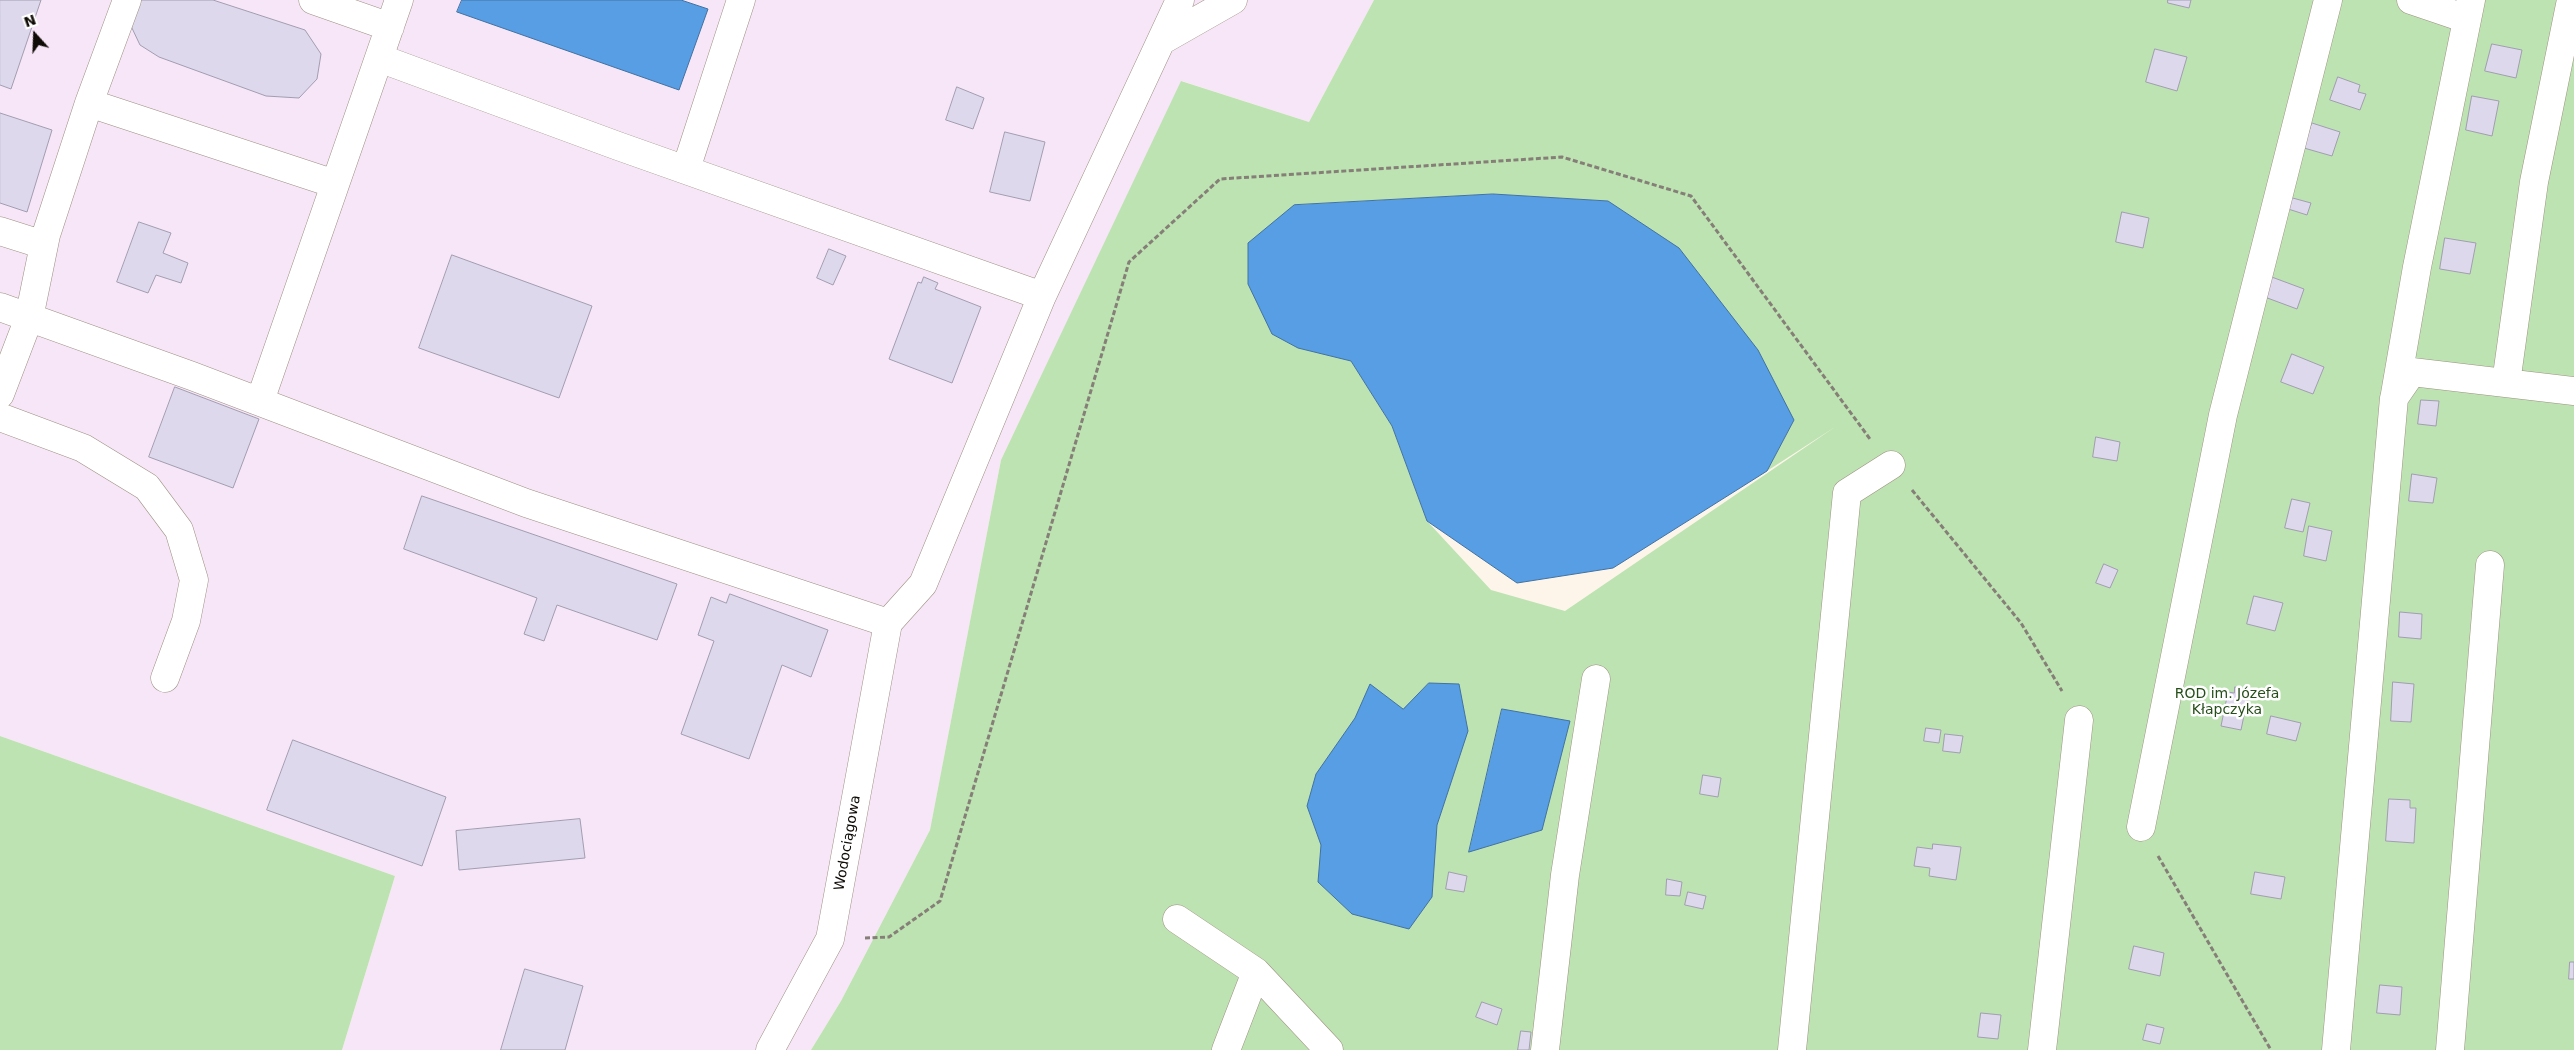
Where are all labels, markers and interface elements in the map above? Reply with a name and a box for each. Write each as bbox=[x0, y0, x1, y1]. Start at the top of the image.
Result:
north arrow bbox=[10, 10, 60, 60]
text: N bbox=[22, 11, 38, 30]
park label: ROD im. Józefa Kłapczyka bbox=[2175, 686, 2279, 719]
street label: Wodociągowa bbox=[831, 794, 865, 892]

